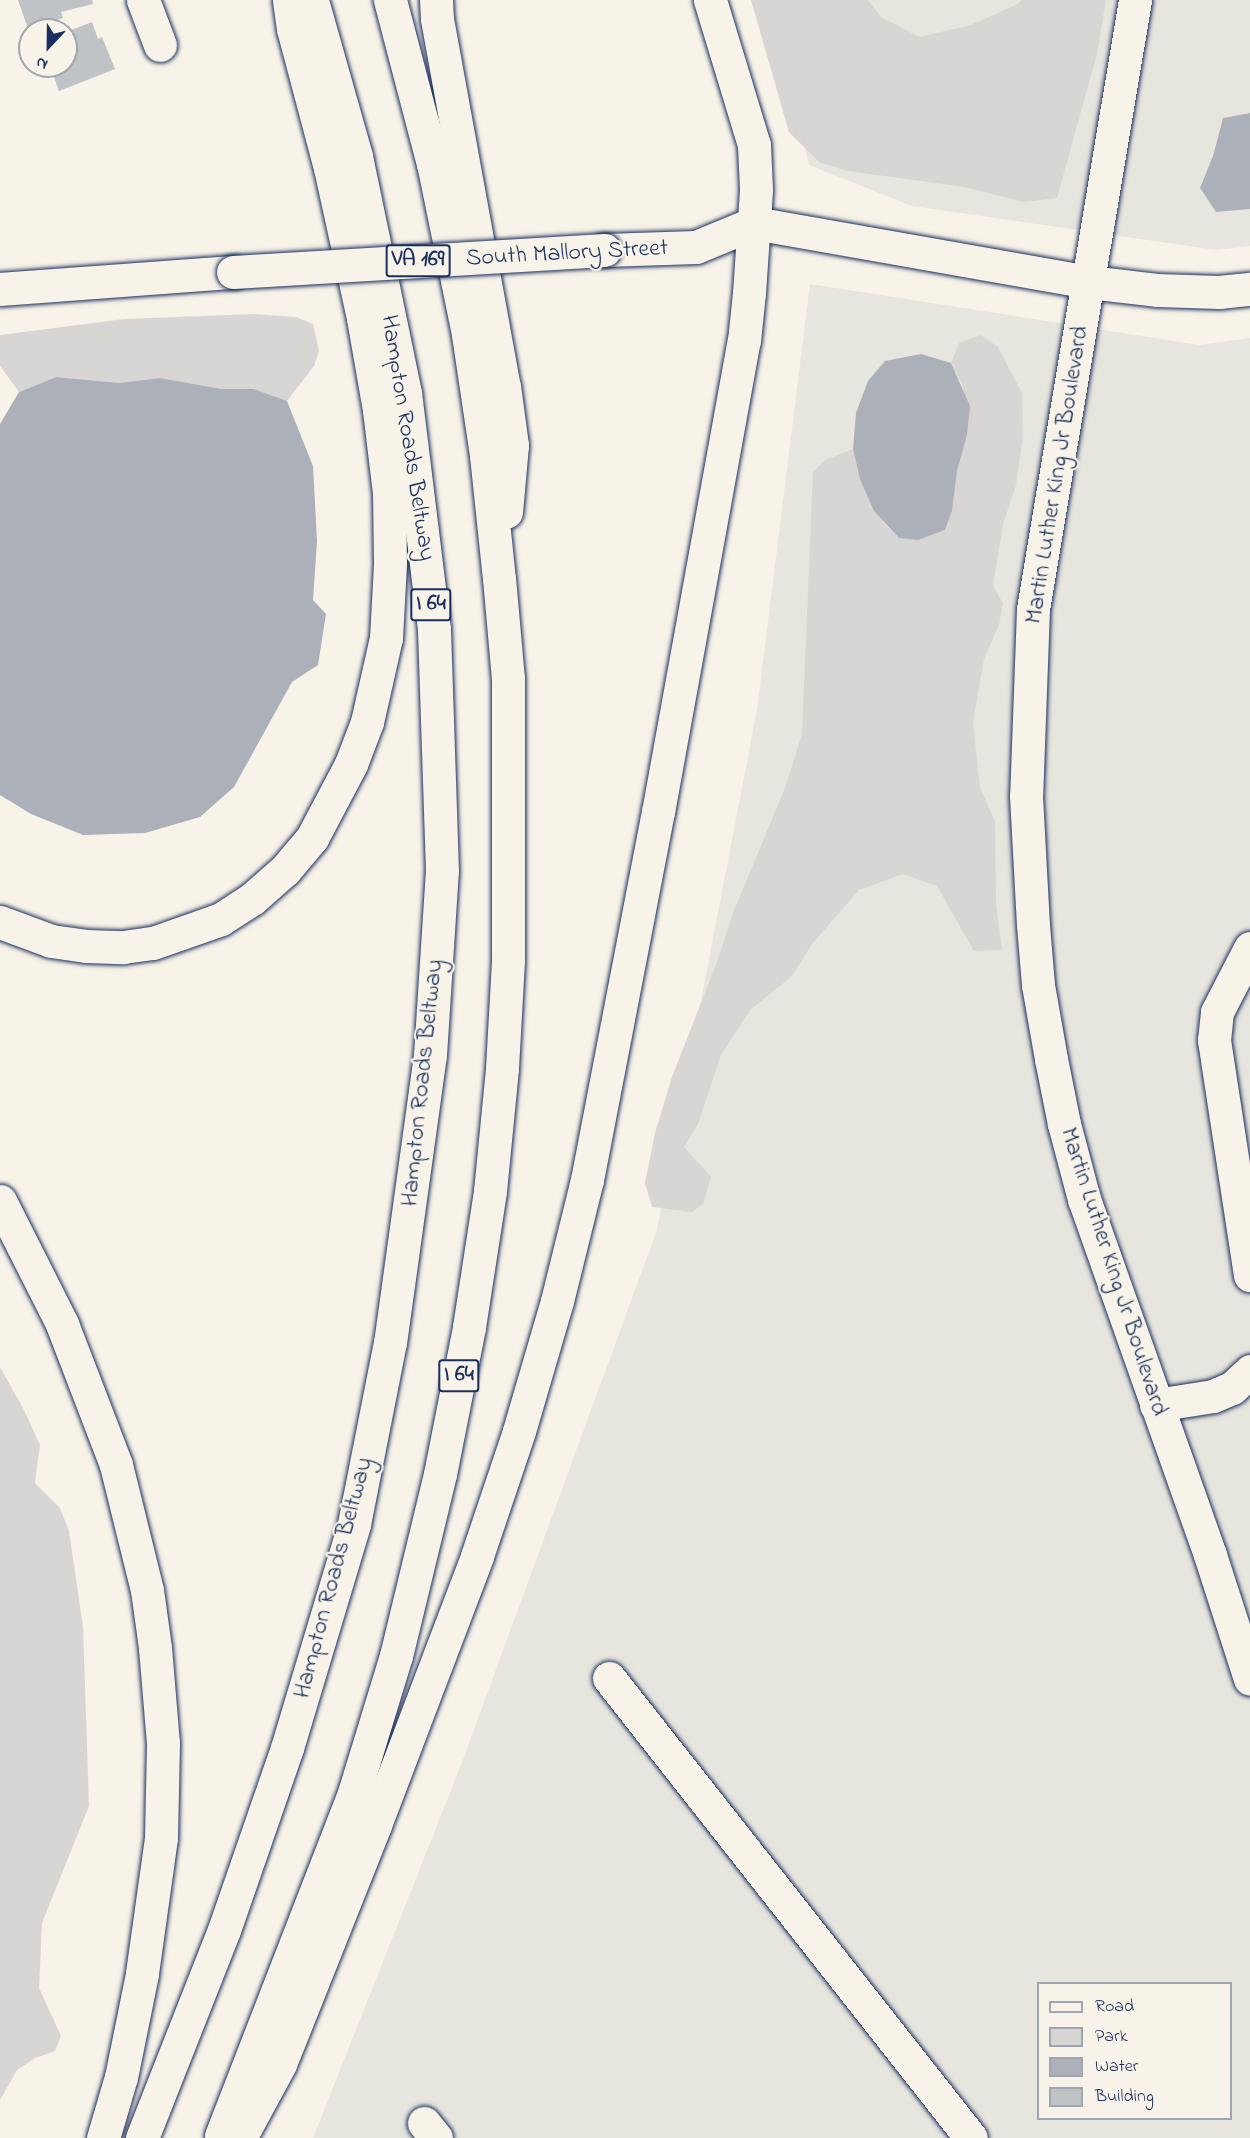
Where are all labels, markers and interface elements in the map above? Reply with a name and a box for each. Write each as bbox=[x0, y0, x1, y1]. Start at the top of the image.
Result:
north arrow bbox=[18, 18, 78, 78]
text: N bbox=[32, 50, 52, 76]
street label: South Mallory Street bbox=[465, 234, 669, 274]
road number: VA 169 bbox=[385, 242, 451, 280]
street label: Hampton Roads Beltway bbox=[373, 313, 441, 563]
street label: Martin Luther King Jr Boulevard bbox=[1020, 324, 1096, 626]
road number: I 64 bbox=[410, 586, 452, 624]
street label: Hampton Roads Beltway bbox=[396, 958, 450, 1208]
street label: Martin Luther King Jr Boulevard bbox=[1053, 1124, 1173, 1420]
road number: I 64 bbox=[438, 1357, 480, 1395]
street label: Hampton Roads Beltway bbox=[288, 1454, 380, 1702]
legend bbox=[1037, 1982, 1232, 2120]
text: Road bbox=[1095, 1994, 1134, 2020]
text: Park bbox=[1095, 2024, 1128, 2050]
text: Water bbox=[1095, 2054, 1138, 2080]
text: Building bbox=[1095, 2084, 1154, 2110]

